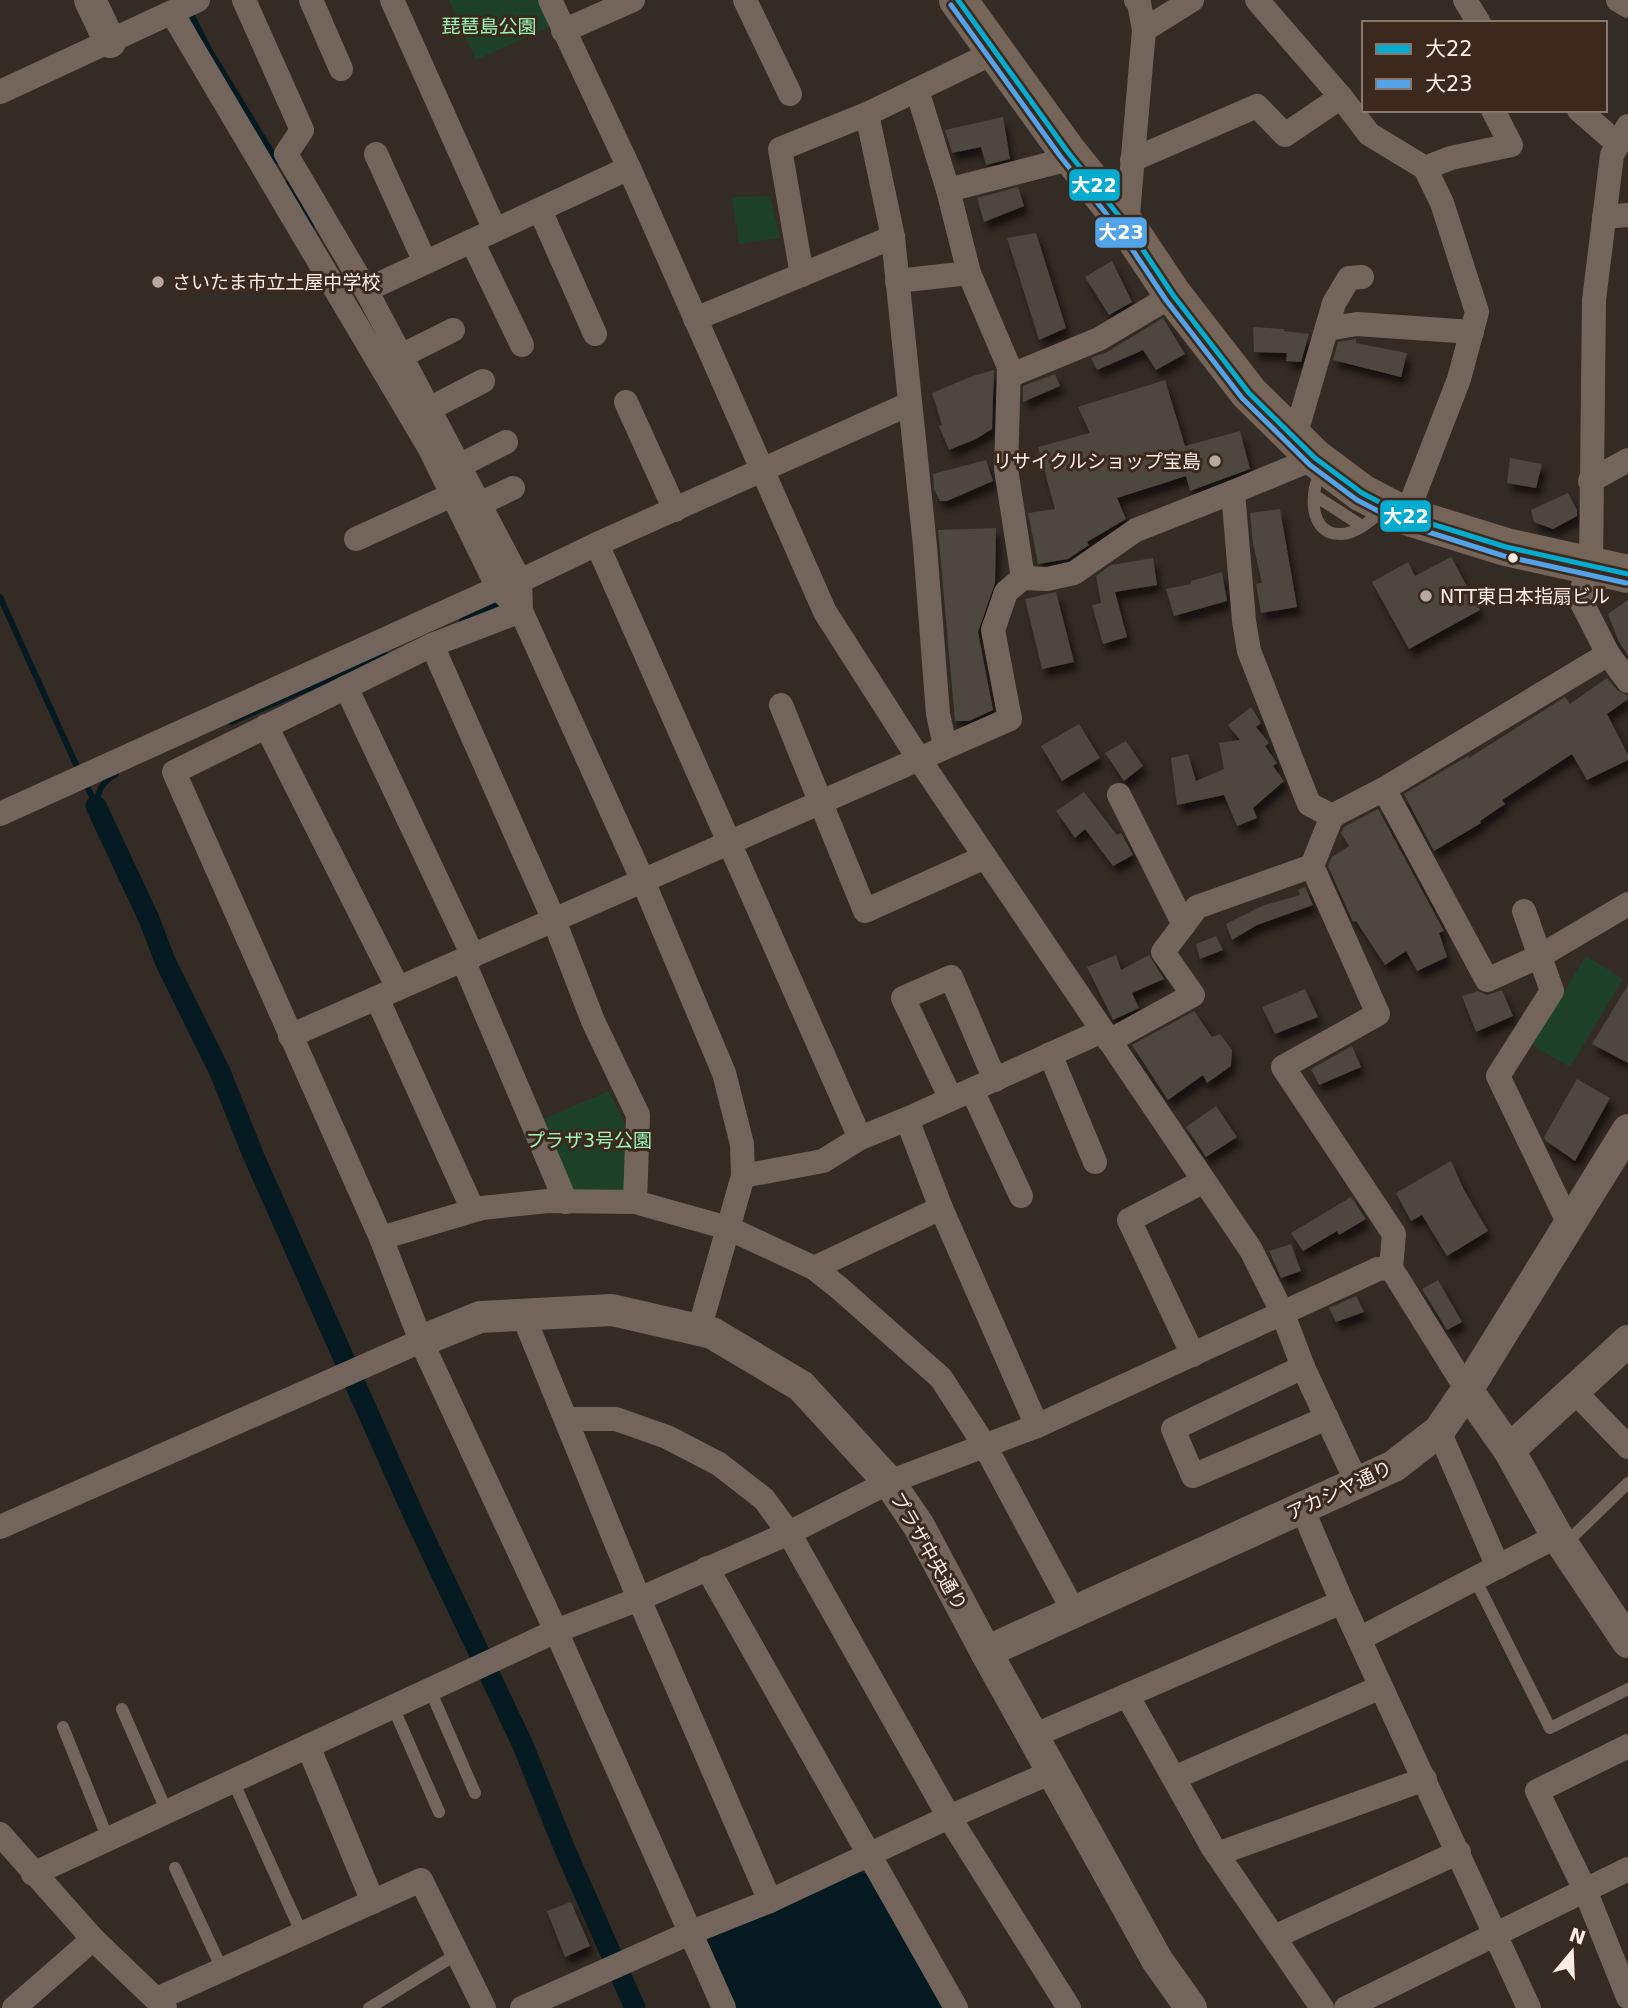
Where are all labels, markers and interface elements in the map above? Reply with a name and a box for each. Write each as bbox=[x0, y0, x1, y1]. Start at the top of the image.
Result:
park label: 琵琶島公園 bbox=[441, 15, 537, 37]
legend bbox=[1362, 21, 1607, 112]
text: 大22 bbox=[1425, 37, 1473, 61]
text: 大23 bbox=[1425, 72, 1473, 96]
line badge: 大22 bbox=[1068, 168, 1121, 202]
text: 大22 bbox=[1071, 174, 1117, 196]
line badge: 大23 bbox=[1094, 216, 1148, 249]
text: 大23 bbox=[1098, 221, 1144, 243]
place label: さいたま市立土屋中学校 bbox=[172, 271, 380, 293]
marker: さいたま市立土屋中学校 bbox=[150, 274, 166, 290]
place label: リサイクルショップ宝島 bbox=[993, 450, 1201, 472]
marker: リサイクルショップ宝島 bbox=[1207, 453, 1223, 469]
line badge: 大22 bbox=[1379, 499, 1432, 533]
text: 大22 bbox=[1383, 505, 1429, 527]
unlabelled marker bbox=[1506, 551, 1520, 565]
place label: NTT東日本指扇ビル bbox=[1440, 585, 1610, 607]
marker: NTT東日本指扇ビル bbox=[1418, 588, 1434, 604]
park label: プラザ3号公園 bbox=[526, 1129, 652, 1151]
street label: アカシヤ通り bbox=[1283, 1456, 1395, 1524]
street label: プラザ中央通り bbox=[886, 1488, 972, 1614]
north arrow bbox=[1537, 1917, 1607, 1987]
text: N bbox=[1566, 1923, 1589, 1949]

